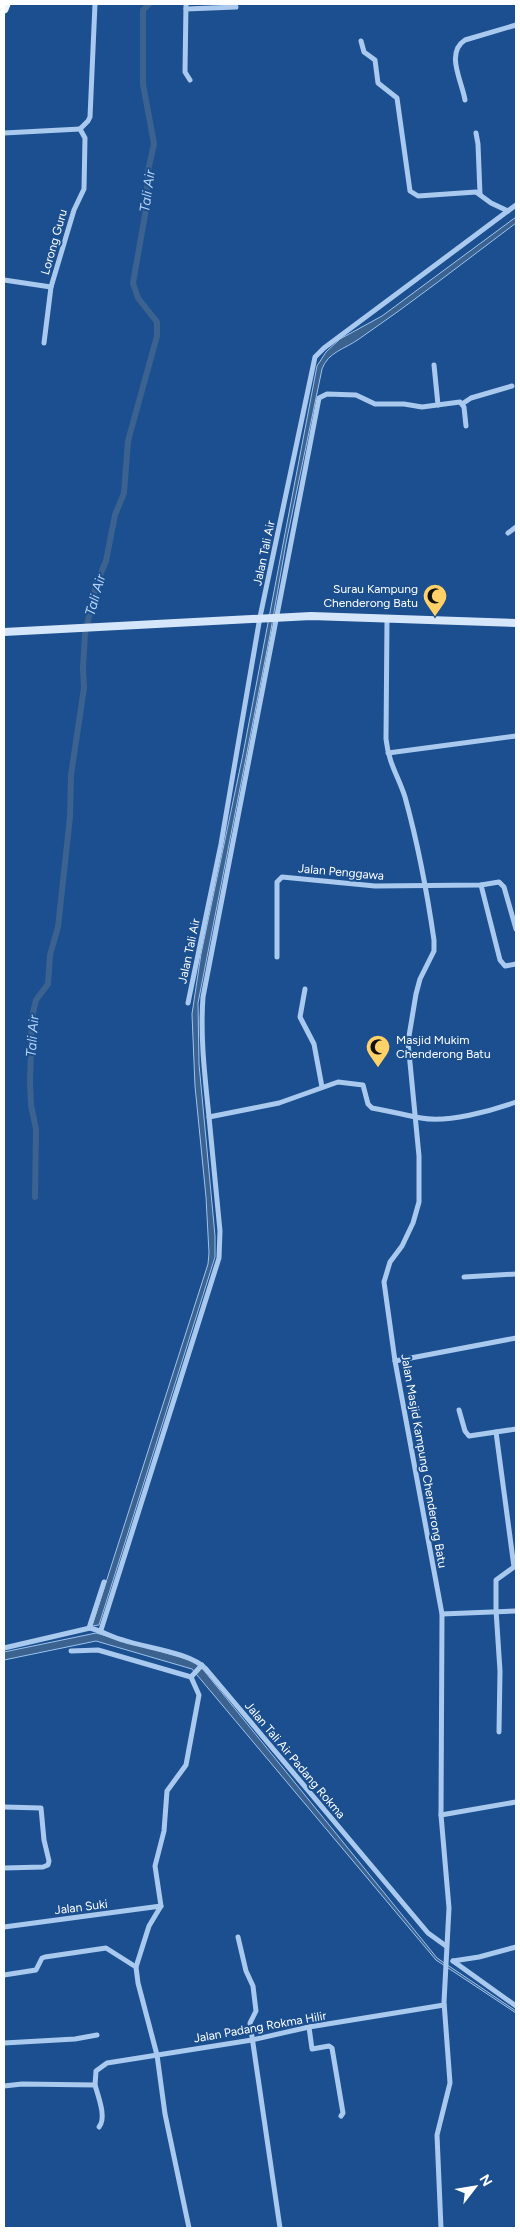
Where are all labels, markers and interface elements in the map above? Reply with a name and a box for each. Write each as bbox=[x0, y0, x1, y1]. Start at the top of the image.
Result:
water label: Tali Air bbox=[136, 168, 159, 213]
street label: Lorong Guru bbox=[38, 208, 70, 276]
street label: Jalan Tali Air bbox=[250, 519, 278, 587]
water label: Tali Air bbox=[81, 571, 110, 618]
place label: Surau Kampung Chenderong Batu bbox=[323, 582, 418, 610]
mosque icon: Surau Kampung Chenderong Batu bbox=[422, 583, 448, 617]
street label: Jalan Penggawa bbox=[297, 861, 385, 883]
street label: Jalan Tali Air bbox=[175, 917, 203, 985]
water label: Tali Air bbox=[23, 1013, 43, 1058]
place label: Masjid Mukim Chenderong Batu bbox=[396, 1033, 491, 1061]
mosque icon: Masjid Mukim Chenderong Batu bbox=[365, 1034, 391, 1068]
street label: Jalan Masjid Kampung Chenderong Batu bbox=[398, 1353, 450, 1569]
street label: Jalan Tali Air Padang Rokma bbox=[242, 1699, 348, 1821]
street label: Jalan Suki bbox=[54, 1897, 108, 1917]
street label: Jalan Padang Rokma Hilir bbox=[193, 2008, 327, 2046]
north arrow bbox=[450, 2162, 500, 2212]
text: N bbox=[476, 2172, 496, 2190]

